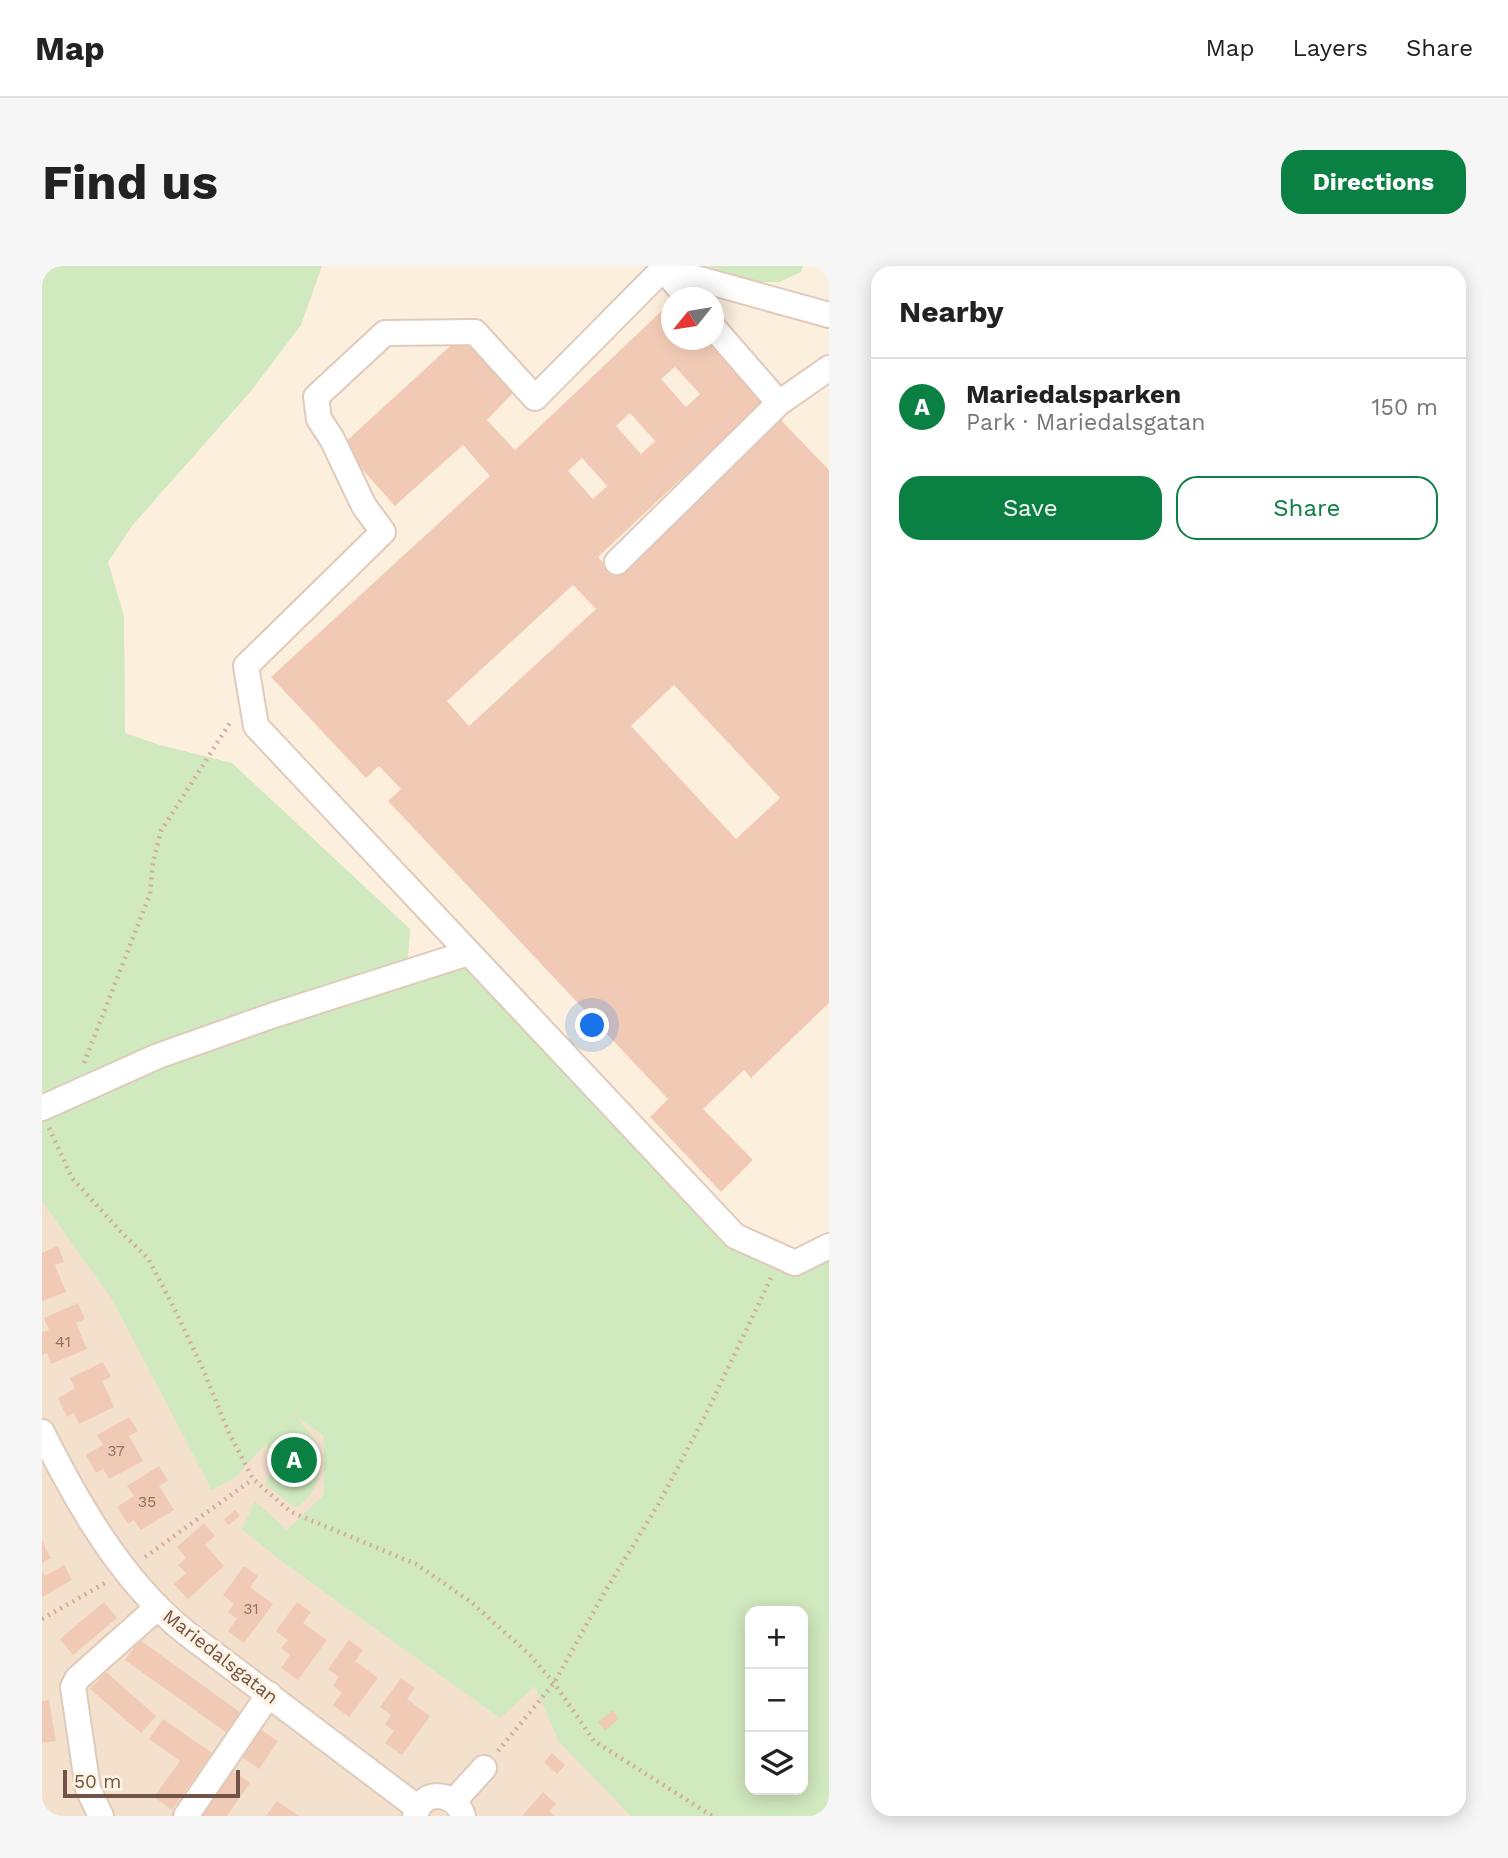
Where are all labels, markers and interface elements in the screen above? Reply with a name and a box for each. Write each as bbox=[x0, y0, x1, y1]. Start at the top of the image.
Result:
text: Map bbox=[35, 29, 105, 68]
text: Map bbox=[1206, 34, 1254, 62]
text: Layers bbox=[1292, 34, 1368, 62]
text: Share bbox=[1406, 34, 1473, 62]
button: Directions bbox=[1281, 150, 1466, 214]
text: Find us bbox=[42, 153, 218, 211]
north arrow bbox=[661, 287, 724, 350]
text: Nearby bbox=[899, 294, 1004, 329]
text: Mariedalsparken bbox=[966, 379, 1181, 409]
text: A bbox=[914, 394, 930, 421]
text: 150 m bbox=[1372, 394, 1438, 421]
text: Park · Mariedalsgatan bbox=[966, 409, 1205, 436]
button: Save bbox=[899, 476, 1162, 540]
button: Share bbox=[1176, 476, 1438, 540]
your location bbox=[575, 1008, 609, 1042]
house number: 41 bbox=[55, 1332, 71, 1351]
pin: A bbox=[271, 1434, 317, 1486]
house number: 37 bbox=[107, 1441, 125, 1460]
house number: 35 bbox=[138, 1492, 156, 1511]
house number: 31 bbox=[243, 1599, 259, 1618]
street label: Mariedalsgatan bbox=[158, 1604, 283, 1709]
map controls bbox=[745, 1606, 808, 1795]
button: + bbox=[745, 1606, 808, 1669]
button: − bbox=[745, 1669, 808, 1732]
button: layers bbox=[745, 1732, 808, 1795]
scale bar bbox=[63, 1767, 240, 1799]
text: 50 m bbox=[74, 1770, 121, 1793]

